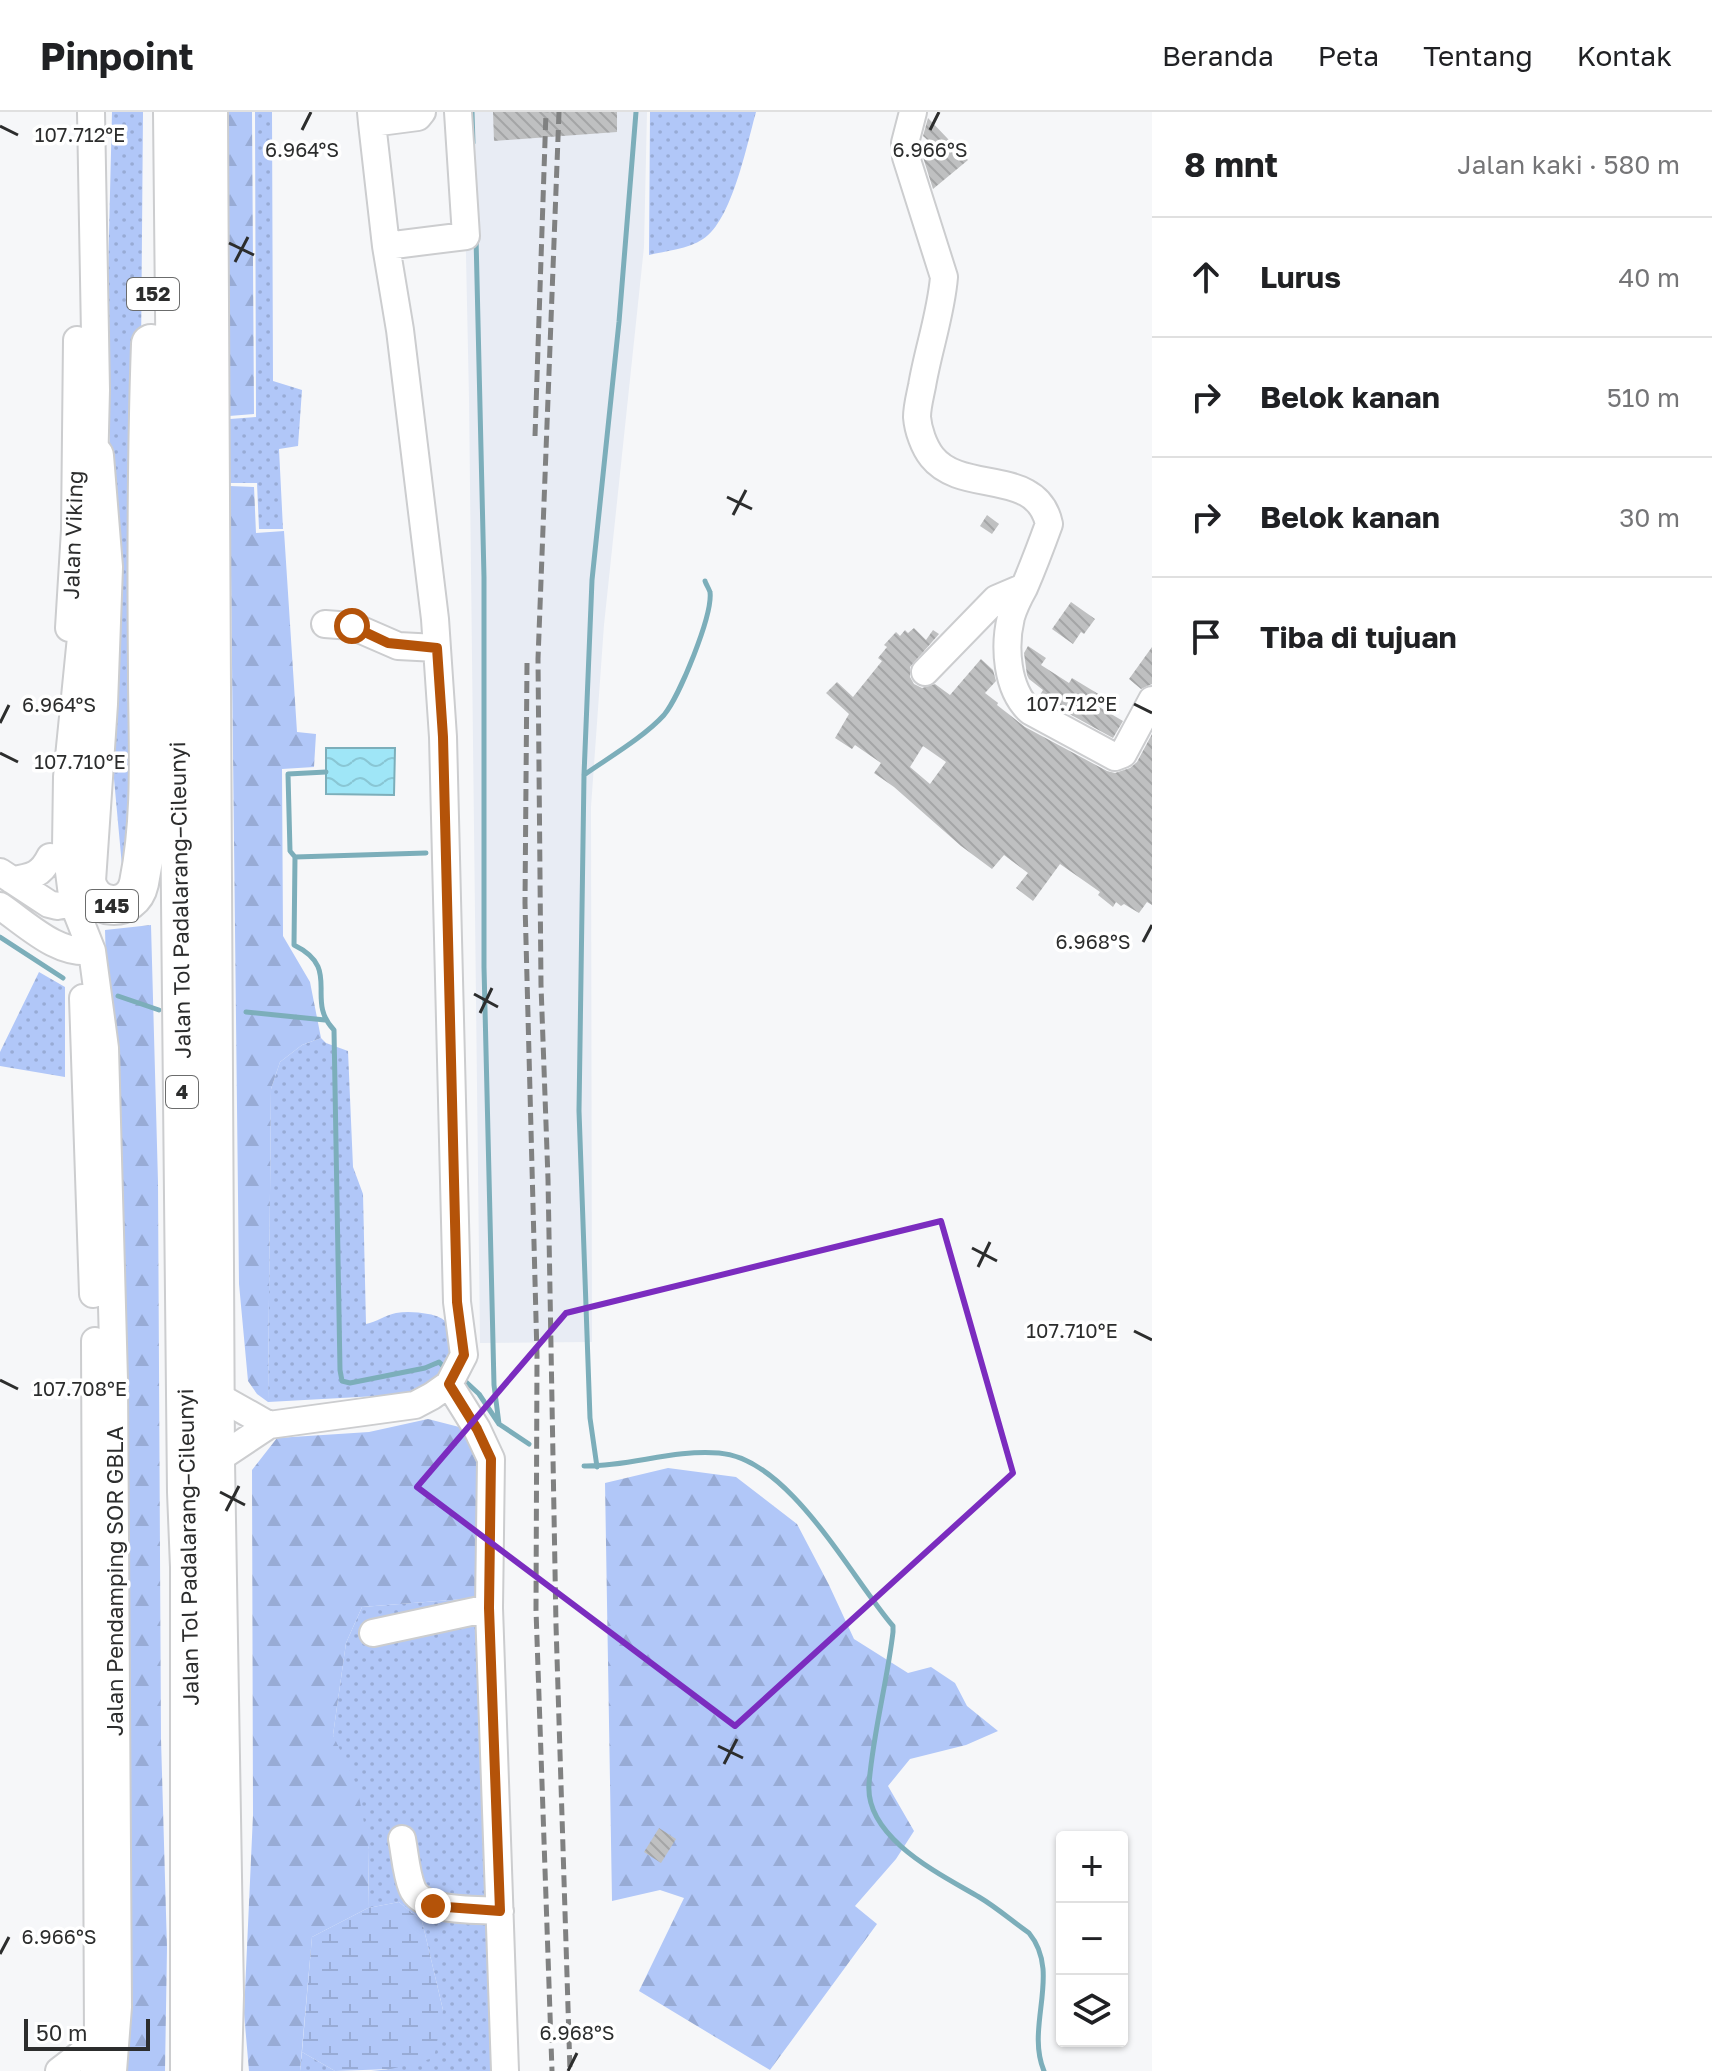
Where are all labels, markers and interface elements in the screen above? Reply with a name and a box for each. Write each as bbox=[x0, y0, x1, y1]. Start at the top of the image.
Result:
text: Pinpoint bbox=[40, 33, 194, 78]
text: Beranda bbox=[1162, 39, 1274, 72]
text: Peta bbox=[1318, 39, 1379, 72]
text: Tentang bbox=[1423, 39, 1533, 72]
text: Kontak bbox=[1577, 39, 1672, 72]
text: 107.712°E bbox=[35, 122, 125, 146]
text: 6.964°S bbox=[265, 137, 339, 161]
text: 6.966°S bbox=[893, 137, 968, 161]
text: 8 mnt bbox=[1184, 144, 1278, 184]
text: Jalan kaki · 580 m bbox=[1457, 149, 1680, 180]
icon: ahead bbox=[1184, 255, 1228, 299]
text: Lurus bbox=[1260, 259, 1341, 295]
text: 40 m bbox=[1619, 262, 1680, 293]
road number: 152 bbox=[127, 278, 179, 310]
icon: right bbox=[1184, 375, 1228, 419]
text: Belok kanan bbox=[1260, 379, 1440, 415]
text: 510 m bbox=[1607, 382, 1680, 413]
street label: Jalan Viking bbox=[57, 470, 88, 600]
icon: right bbox=[1184, 495, 1228, 539]
text: Belok kanan bbox=[1260, 499, 1440, 535]
text: 30 m bbox=[1619, 502, 1680, 533]
route start bbox=[334, 608, 370, 644]
icon: arrive bbox=[1184, 615, 1228, 659]
text: Tiba di tujuan bbox=[1260, 619, 1457, 655]
text: 107.712°E bbox=[1027, 691, 1117, 715]
text: 6.964°S bbox=[22, 692, 96, 716]
street label: Jalan Tol Padalarang–Cileunyi bbox=[163, 741, 196, 1059]
text: 107.710°E bbox=[34, 749, 126, 773]
road number: 145 bbox=[86, 890, 138, 922]
text: 6.968°S bbox=[1055, 929, 1131, 953]
road number: 4 bbox=[166, 1076, 198, 1108]
text: 107.710°E bbox=[1026, 1318, 1118, 1342]
text: 107.708°E bbox=[33, 1376, 127, 1400]
street label: Jalan Tol Padalarang–Cileunyi bbox=[171, 1388, 204, 1706]
street label: Jalan Pendamping SOR GBLA bbox=[101, 1426, 128, 1736]
map controls bbox=[1056, 1831, 1128, 2047]
button: + bbox=[1056, 1831, 1128, 1903]
route end bbox=[415, 1888, 451, 1924]
button: − bbox=[1056, 1903, 1128, 1975]
text: 6.966°S bbox=[22, 1924, 97, 1948]
button: layers bbox=[1056, 1975, 1128, 2047]
scale bar bbox=[24, 2015, 150, 2051]
text: 50 m bbox=[36, 2019, 87, 2046]
text: 6.968°S bbox=[539, 2020, 615, 2044]

